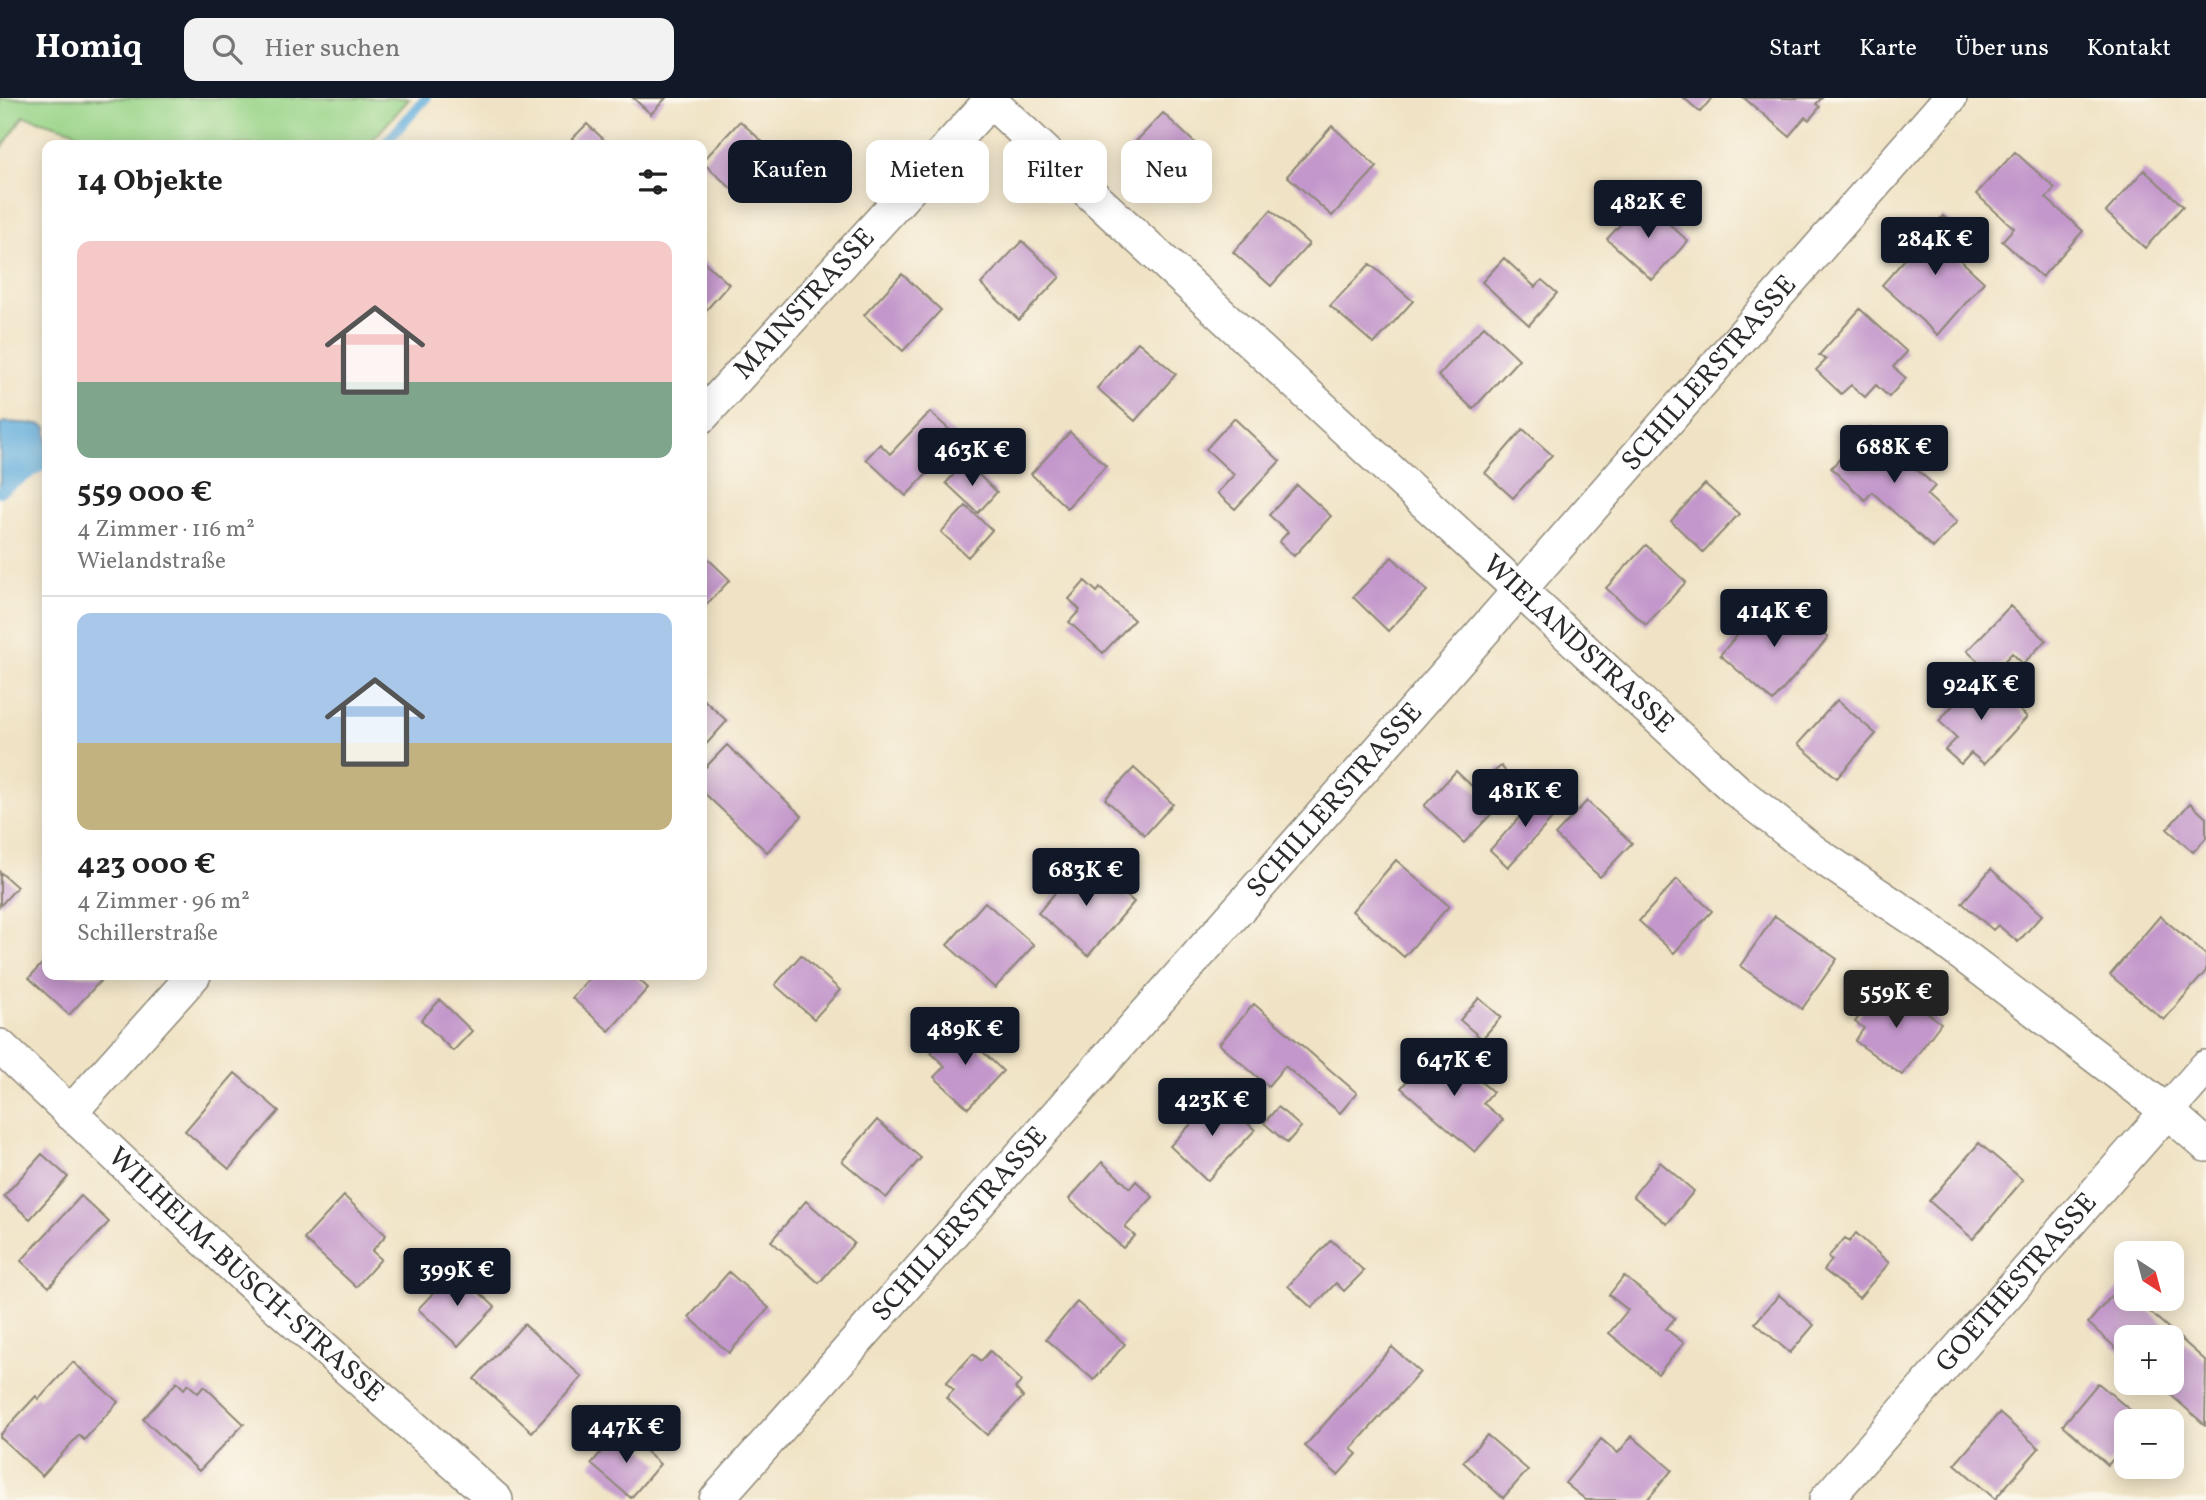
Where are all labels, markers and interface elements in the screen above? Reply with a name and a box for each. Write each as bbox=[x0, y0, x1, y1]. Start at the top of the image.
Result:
search box bbox=[184, 18, 674, 81]
text: Homiq bbox=[35, 26, 142, 72]
icon: search bbox=[208, 30, 246, 68]
text: Hier suchen bbox=[264, 31, 400, 67]
text: Start bbox=[1769, 32, 1821, 66]
text: Karte bbox=[1859, 32, 1917, 66]
text: Über uns bbox=[1955, 32, 2049, 66]
text: Kontakt bbox=[2087, 32, 2171, 66]
chip: Kaufen bbox=[728, 140, 852, 203]
chip: Mieten bbox=[866, 140, 989, 203]
chip: Filter bbox=[1003, 140, 1107, 203]
chip: Neu bbox=[1121, 140, 1212, 203]
text: 14 Objekte bbox=[77, 161, 223, 203]
icon: filters bbox=[634, 163, 672, 201]
pin: 482K € bbox=[1591, 180, 1705, 240]
text: 482K € bbox=[1610, 187, 1686, 219]
pin: 284K € bbox=[1878, 218, 1992, 277]
street label: MAINSTRASSE bbox=[725, 219, 884, 388]
text: 284K € bbox=[1897, 224, 1973, 256]
street label: SCHILLERSTRASSE bbox=[1613, 267, 1806, 480]
icon: home bbox=[312, 287, 438, 413]
pin: 688K € bbox=[1837, 426, 1951, 485]
pin: 463K € bbox=[915, 428, 1029, 488]
text: 688K € bbox=[1856, 432, 1932, 464]
text: 463K € bbox=[934, 435, 1010, 467]
text: 559 000 € bbox=[77, 472, 212, 514]
text: 4 Zimmer · 116 m² bbox=[77, 514, 255, 546]
text: Wielandstraße bbox=[77, 546, 226, 578]
street label: WIELANDSTRASSE bbox=[1474, 546, 1683, 743]
pin: 414K € bbox=[1717, 589, 1831, 649]
text: 414K € bbox=[1736, 596, 1812, 628]
icon: home bbox=[312, 659, 438, 785]
pin: 924K € bbox=[1924, 662, 2038, 722]
text: 924K € bbox=[1943, 669, 2019, 701]
street label: SCHILLERSTRASSE bbox=[1238, 694, 1432, 907]
pin: 481K € bbox=[1468, 770, 1582, 829]
text: 481K € bbox=[1488, 776, 1562, 808]
text: 423 000 € bbox=[77, 844, 216, 886]
pin: 683K € bbox=[1029, 848, 1143, 908]
text: 683K € bbox=[1048, 855, 1124, 887]
text: 4 Zimmer · 96 m² bbox=[77, 886, 250, 918]
text: Schillerstraße bbox=[77, 918, 218, 950]
pin: 559K € bbox=[1839, 970, 1953, 1030]
text: 559K € bbox=[1860, 977, 1932, 1009]
pin: 489K € bbox=[908, 1007, 1022, 1067]
text: 489K € bbox=[926, 1014, 1004, 1046]
pin: 647K € bbox=[1397, 1038, 1511, 1098]
text: 647K € bbox=[1416, 1045, 1492, 1077]
pin: 423K € bbox=[1155, 1079, 1269, 1138]
text: 423K € bbox=[1174, 1085, 1250, 1117]
street label: SCHILLERSTRASSE bbox=[863, 1118, 1057, 1330]
street label: WILHELM-BUSCH-STRASSE bbox=[99, 1138, 393, 1412]
street label: GOETHESTRASSE bbox=[1927, 1184, 2106, 1381]
north arrow bbox=[2114, 1241, 2184, 1311]
map controls bbox=[2114, 1241, 2184, 1479]
pin: 399K € bbox=[400, 1248, 514, 1308]
text: 399K € bbox=[419, 1255, 495, 1287]
button: + bbox=[2114, 1325, 2184, 1395]
pin: 447K € bbox=[569, 1406, 683, 1465]
button: − bbox=[2114, 1409, 2184, 1479]
text: 447K € bbox=[588, 1412, 664, 1444]

